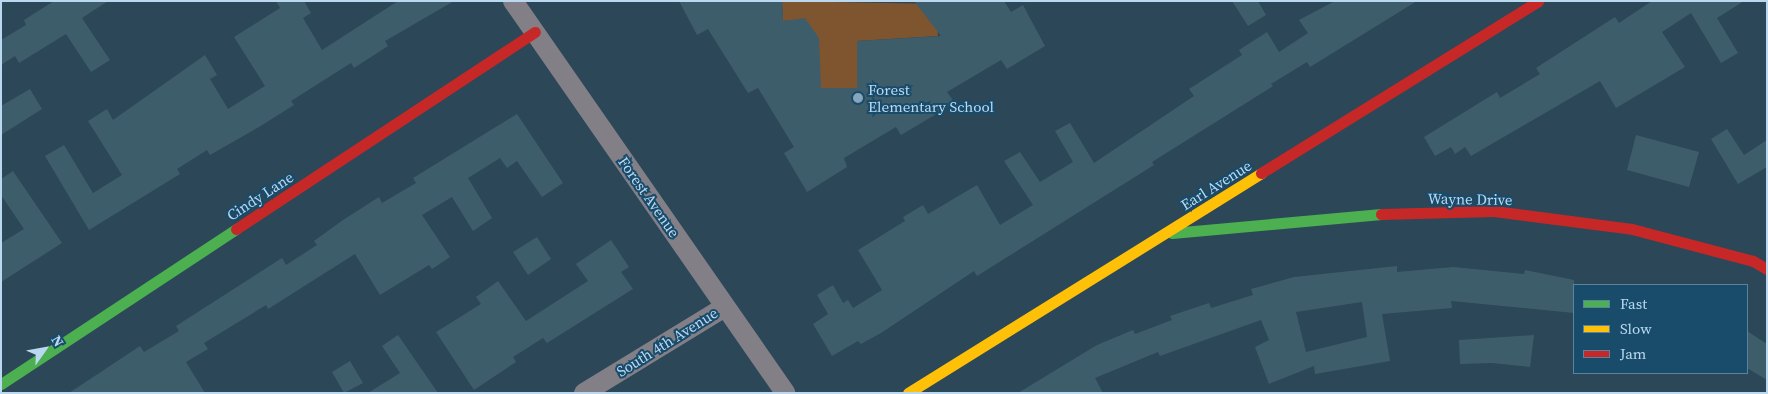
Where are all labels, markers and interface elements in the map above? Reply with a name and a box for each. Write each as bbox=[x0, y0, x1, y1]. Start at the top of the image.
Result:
place label: Forest Elementary School bbox=[868, 80, 994, 115]
marker: Forest Elementary School bbox=[852, 92, 864, 104]
street label: Forest Avenue bbox=[615, 153, 683, 241]
street label: Earl Avenue bbox=[1177, 156, 1255, 214]
street label: Cindy Lane bbox=[223, 168, 297, 224]
street label: Wayne Drive bbox=[1427, 189, 1513, 209]
legend bbox=[1573, 284, 1748, 374]
text: Fast bbox=[1620, 293, 1647, 314]
street label: South 4th Avenue bbox=[613, 304, 721, 380]
text: Slow bbox=[1620, 318, 1652, 339]
north arrow bbox=[20, 324, 70, 374]
text: N bbox=[47, 331, 69, 351]
text: Jam bbox=[1620, 343, 1646, 364]

